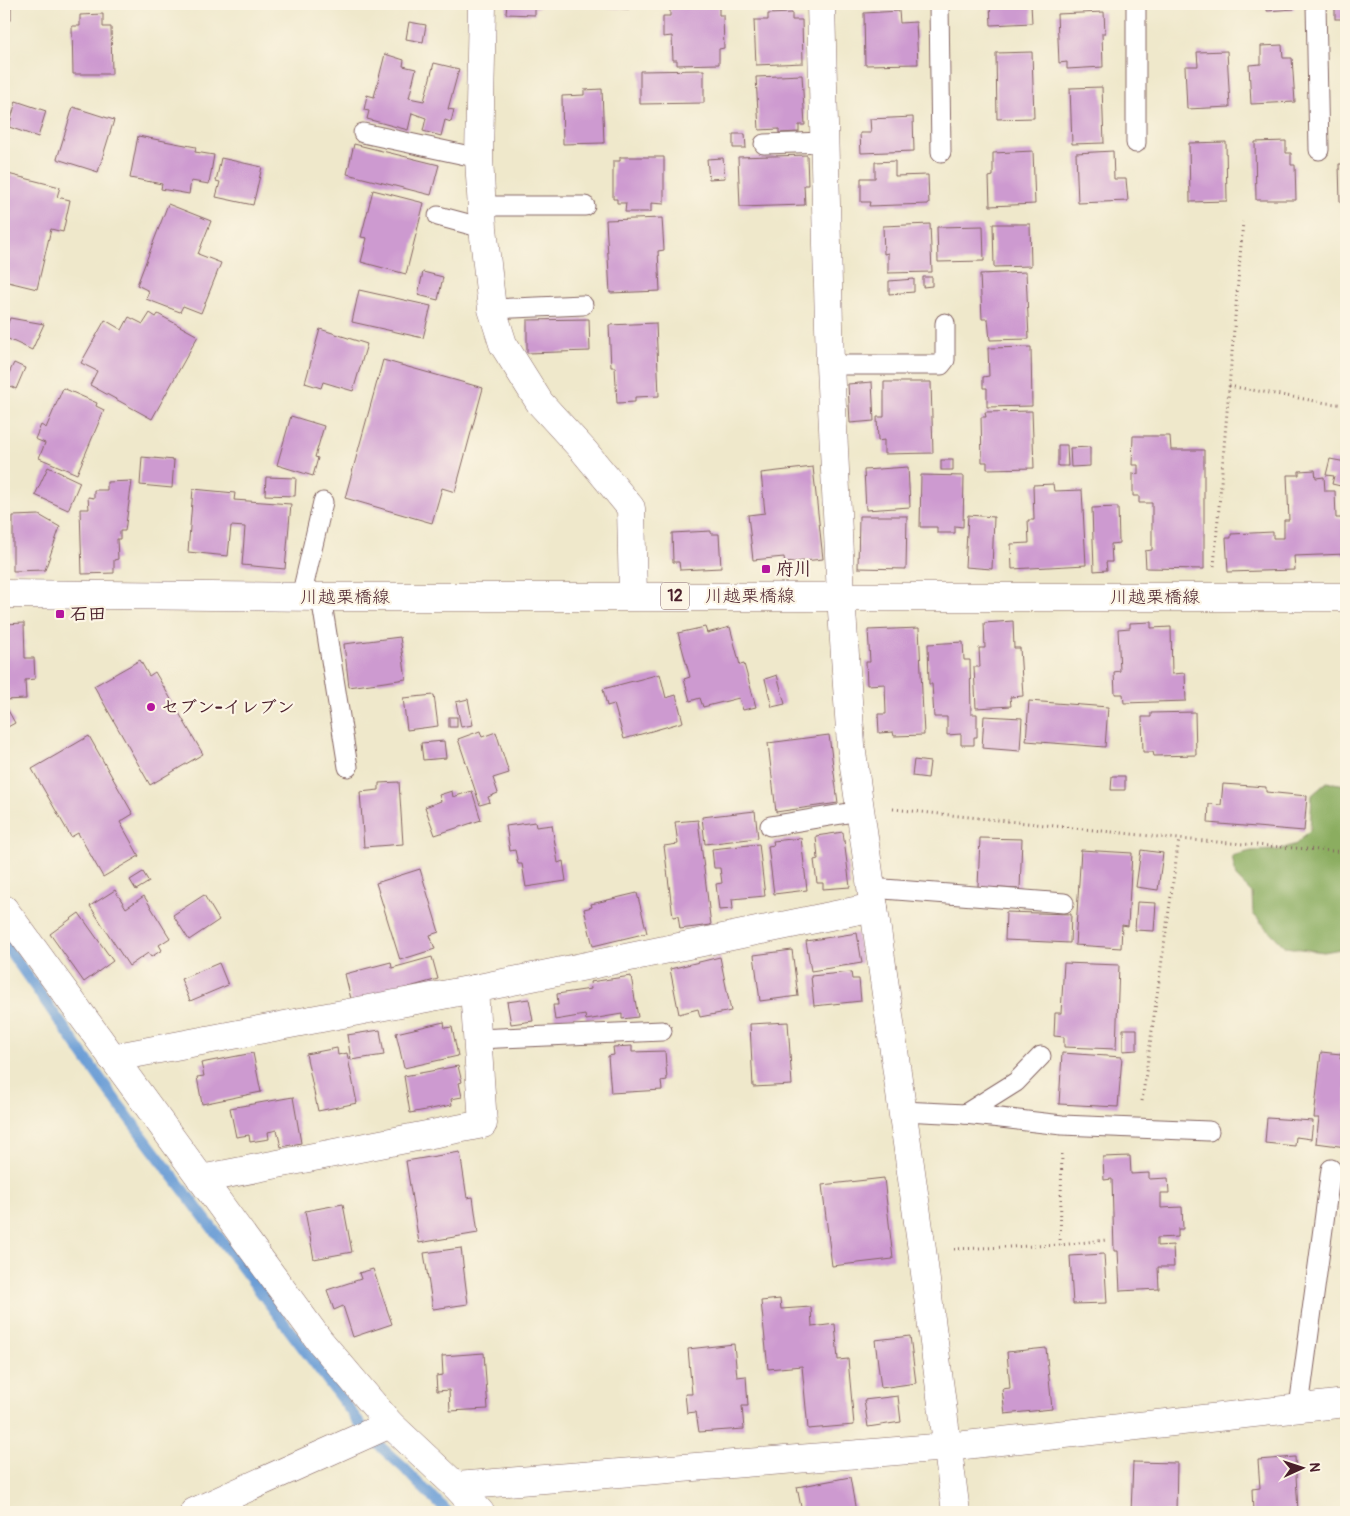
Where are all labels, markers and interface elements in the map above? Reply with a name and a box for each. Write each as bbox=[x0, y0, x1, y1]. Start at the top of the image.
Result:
place label: 府川 bbox=[776, 558, 812, 581]
marker: 府川 bbox=[760, 563, 772, 575]
road number: 12 bbox=[661, 582, 689, 610]
street label: 川越栗橋線 bbox=[705, 585, 795, 608]
street label: 川越栗橋線 bbox=[300, 586, 390, 609]
street label: 川越栗橋線 bbox=[1110, 586, 1200, 609]
place label: 石田 bbox=[70, 603, 106, 626]
marker: 石田 bbox=[54, 608, 66, 620]
place label: セブン-イレブン bbox=[161, 696, 295, 719]
marker: セブン-イレブン bbox=[145, 701, 157, 713]
north arrow bbox=[1278, 1444, 1328, 1494]
text: N bbox=[1306, 1462, 1323, 1473]

